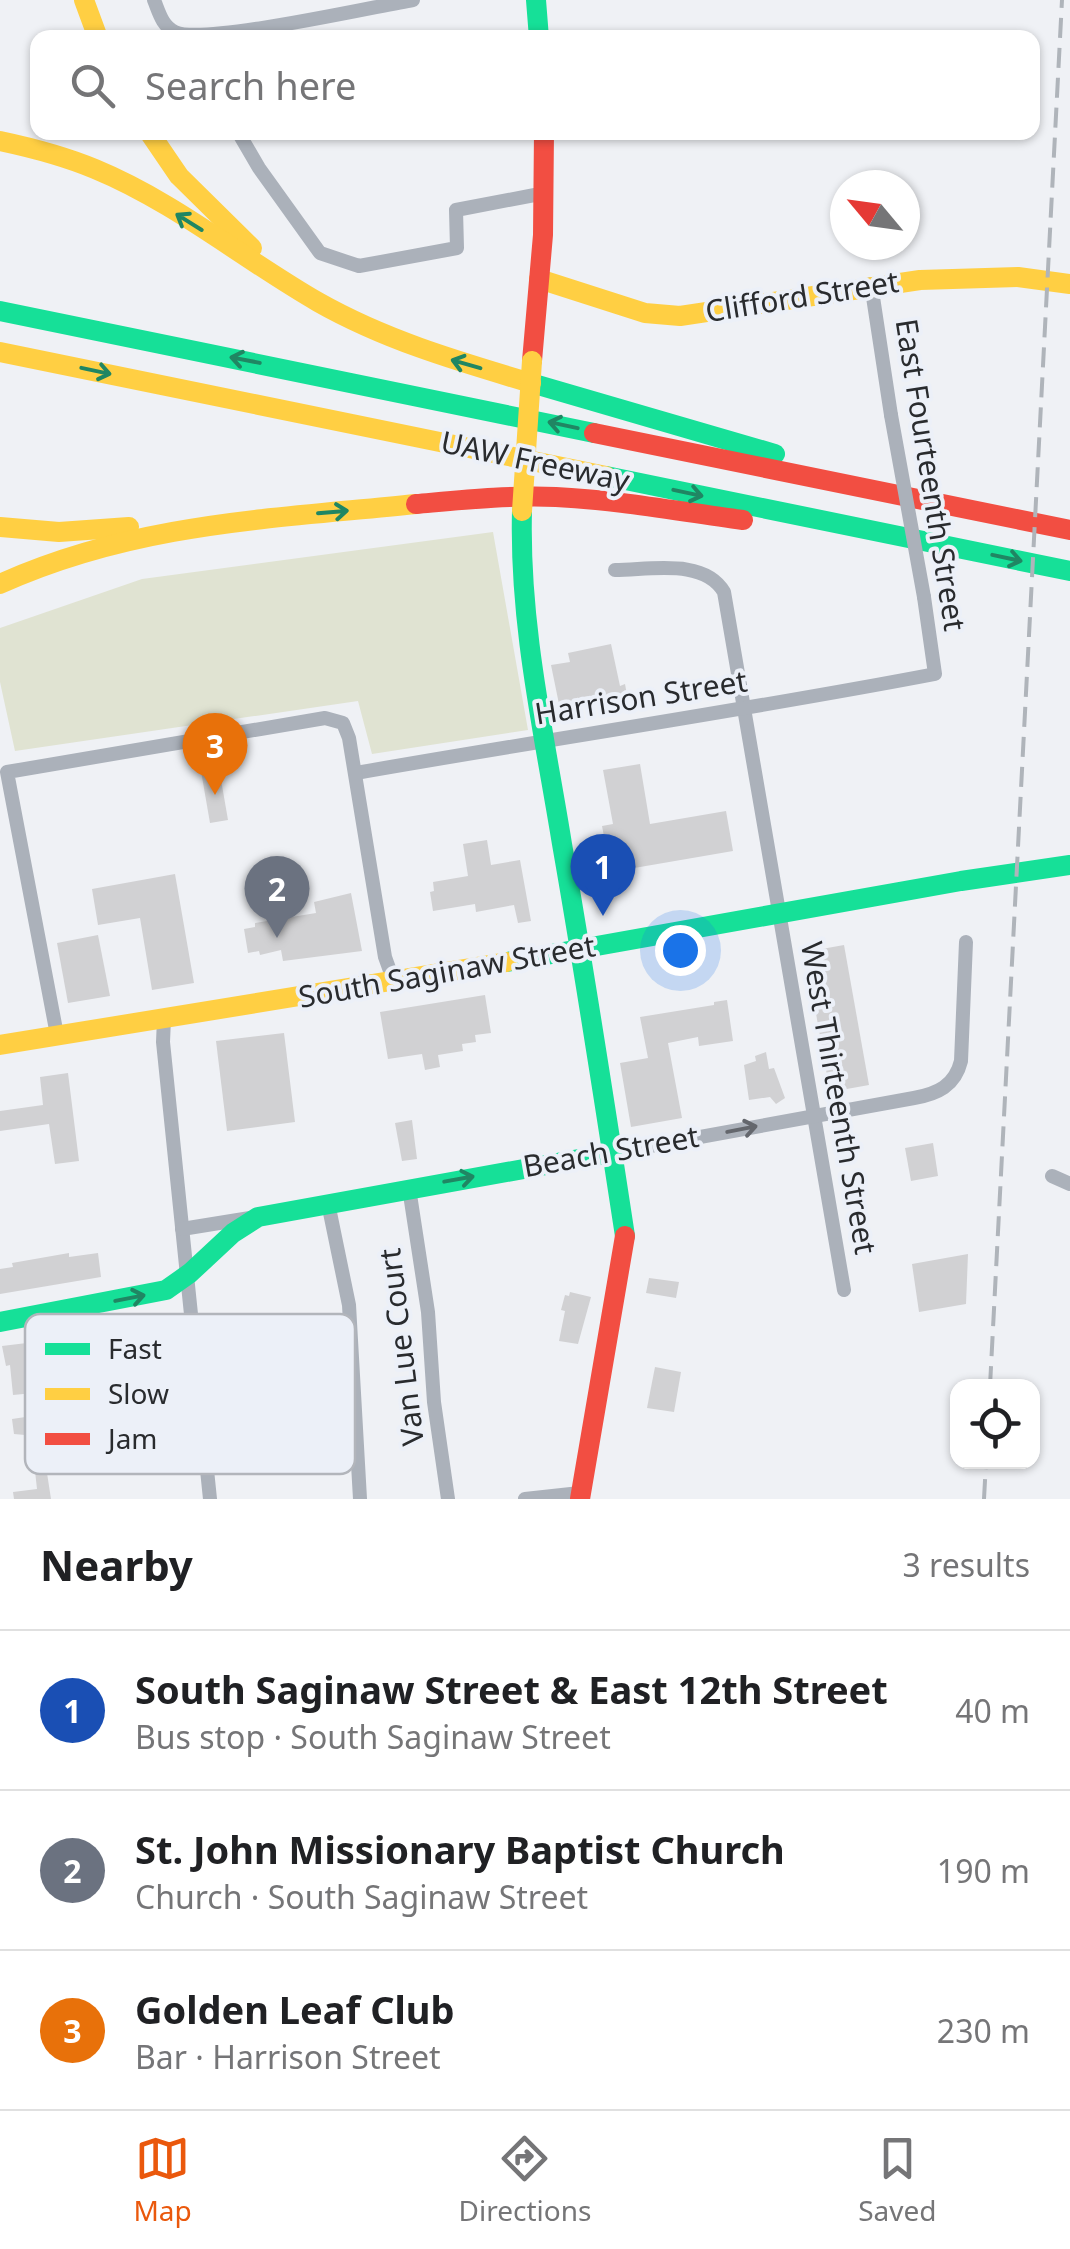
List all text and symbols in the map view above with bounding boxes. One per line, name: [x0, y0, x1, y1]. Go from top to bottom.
search box: [30, 30, 1040, 140]
icon: search: [65, 58, 120, 113]
text: Search here: [145, 59, 356, 111]
north arrow: [830, 170, 920, 260]
one-way arrow: [175, 212, 204, 233]
street label: Clifford Street: [702, 260, 901, 331]
street label: East Fourteenth Street: [887, 316, 976, 634]
one-way arrow: [230, 350, 262, 369]
one-way arrow: [451, 354, 482, 372]
one-way arrow: [79, 363, 111, 382]
one-way arrow: [548, 414, 580, 433]
street label: UAW Freeway: [437, 421, 634, 501]
one-way arrow: [671, 485, 703, 504]
one-way arrow: [316, 503, 348, 522]
one-way arrow: [990, 550, 1022, 568]
street label: Harrison Street: [532, 659, 750, 734]
pin: 3: [182, 712, 248, 795]
pin: 1: [570, 834, 636, 916]
pin: 2: [244, 856, 310, 938]
street label: South Saginaw Street: [295, 924, 598, 1017]
your location: [655, 925, 706, 976]
street label: West Thirteenth Street: [792, 938, 887, 1257]
street label: Beach Street: [520, 1115, 702, 1186]
one-way arrow: [725, 1119, 758, 1138]
one-way arrow: [442, 1169, 475, 1188]
street label: Van Lue Court: [368, 1246, 433, 1448]
one-way arrow: [114, 1288, 146, 1307]
legend: [25, 1314, 355, 1474]
text: Fast: [108, 1329, 162, 1367]
text: Slow: [108, 1374, 169, 1412]
map controls: [950, 1379, 1040, 1469]
button: locate: [950, 1379, 1040, 1469]
text: Jam: [105, 1419, 158, 1457]
text: Nearby: [40, 1536, 193, 1593]
text: 3 results: [903, 1543, 1030, 1586]
text: South Saginaw Street & East 12th Street: [135, 1663, 888, 1715]
text: 1: [63, 1689, 82, 1732]
text: 40 m: [955, 1689, 1030, 1732]
text: Bus stop · South Saginaw Street: [135, 1715, 611, 1758]
text: St. John Missionary Baptist Church: [135, 1823, 785, 1875]
text: 2: [63, 1849, 82, 1892]
text: 190 m: [937, 1849, 1030, 1892]
text: Church · South Saginaw Street: [135, 1875, 588, 1918]
text: Golden Leaf Club: [135, 1983, 455, 2035]
text: 3: [63, 2009, 82, 2052]
text: 230 m: [937, 2009, 1030, 2052]
text: Bar · Harrison Street: [135, 2035, 441, 2078]
tab: Map: [133, 2131, 192, 2229]
tab: Directions: [459, 2131, 591, 2229]
tab: Saved: [858, 2131, 937, 2229]

